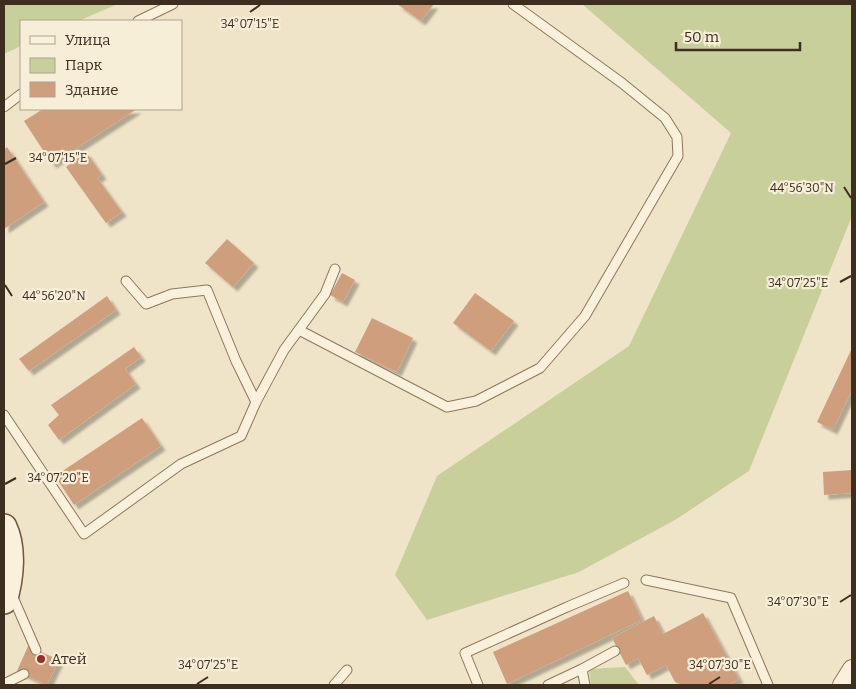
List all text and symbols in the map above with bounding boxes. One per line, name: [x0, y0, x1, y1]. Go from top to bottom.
text: 34°07'15"E: [221, 17, 279, 31]
legend: [20, 20, 182, 110]
scale bar: [676, 20, 800, 52]
text: 50 m: [684, 28, 720, 46]
text: Улица: [65, 31, 111, 49]
text: Парк: [65, 56, 103, 74]
text: Здание: [65, 81, 119, 99]
text: 34°07'15"E: [29, 151, 87, 165]
text: 44°56'30"N: [770, 181, 834, 195]
text: 34°07'25"E: [768, 276, 828, 290]
text: 44°56'20"N: [22, 289, 86, 303]
text: 34°07'20"E: [27, 471, 89, 485]
text: 34°07'30"E: [767, 595, 829, 609]
place label: Атей: [51, 650, 87, 668]
marker: Атей: [35, 653, 47, 665]
text: 34°07'25"E: [178, 658, 238, 672]
text: 34°07'30"E: [689, 658, 751, 672]

